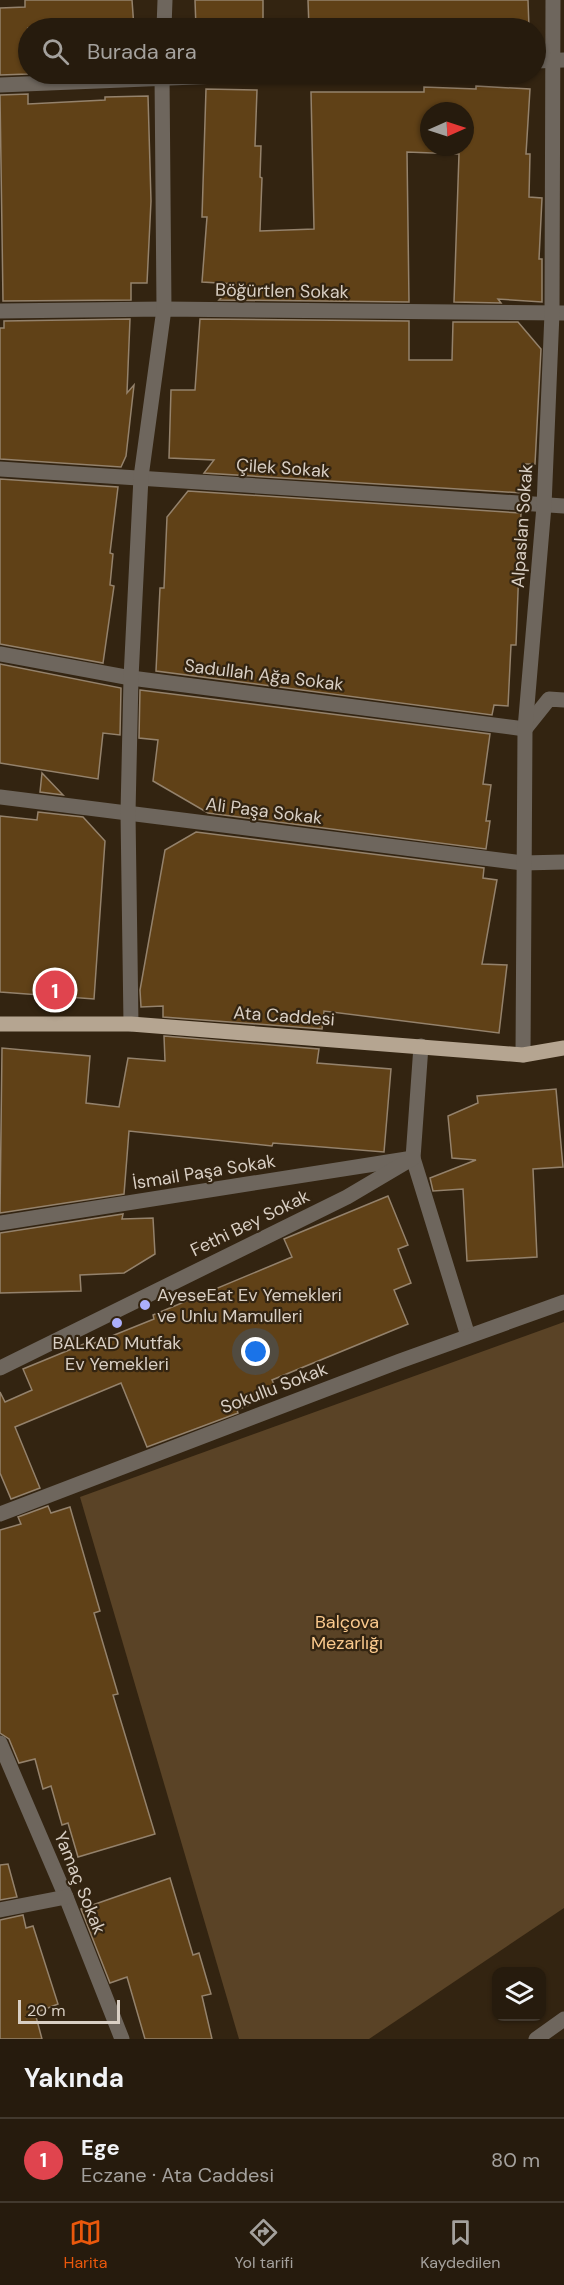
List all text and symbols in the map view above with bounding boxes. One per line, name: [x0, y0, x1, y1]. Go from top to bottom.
search box: [18, 18, 546, 84]
icon: search: [39, 35, 72, 68]
text: Burada ara: [87, 37, 197, 66]
north arrow: [420, 102, 474, 156]
street label: Böğürtlen Sokak: [215, 278, 349, 304]
street label: Çilek Sokak: [235, 453, 331, 483]
street label: Alpaslan Sokak: [506, 463, 538, 589]
street label: Sadullah Ağa Sokak: [183, 653, 345, 697]
street label: Ali Paşa Sokak: [204, 792, 324, 830]
pin: 1: [36, 968, 74, 1012]
street label: Ata Caddesi: [233, 1000, 335, 1032]
street label: İsmail Paşa Sokak: [131, 1149, 277, 1195]
street label: Fethi Bey Sokak: [186, 1184, 314, 1262]
place label: AyeseEat Ev Yemekleri ve Unlu Mamulleri: [157, 1283, 342, 1328]
marker: AyeseEat Ev Yemekleri ve Unlu Mamulleri: [138, 1298, 152, 1312]
marker: BALKAD Mutfak Ev Yemekleri: [110, 1316, 124, 1330]
place label: BALKAD Mutfak Ev Yemekleri: [53, 1331, 181, 1376]
your location: [241, 1337, 270, 1366]
street label: Sokullu Sokak: [217, 1357, 331, 1419]
park label: Balçova Mezarlığı: [311, 1610, 383, 1655]
street label: Yamaç Sokak: [48, 1828, 112, 1938]
map controls: [492, 1967, 546, 2021]
button: layers: [492, 1967, 546, 2021]
scale bar: [18, 1997, 120, 2024]
text: 20 m: [27, 2000, 66, 2021]
text: Yakında: [24, 2061, 124, 2095]
text: Ege: [81, 2133, 120, 2162]
text: 1: [40, 2147, 47, 2173]
text: 80 m: [491, 2147, 540, 2173]
text: Eczane · Ata Caddesi: [81, 2162, 274, 2188]
tab: Harita: [64, 2216, 108, 2273]
tab: Yol tarifi: [235, 2216, 293, 2273]
tab: Kaydedilen: [420, 2216, 500, 2273]

